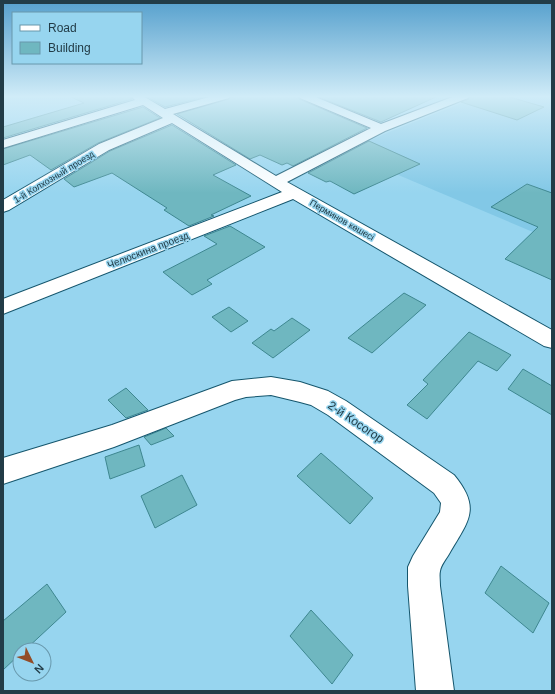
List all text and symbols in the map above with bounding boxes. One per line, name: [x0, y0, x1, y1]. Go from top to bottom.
legend: [12, 12, 142, 64]
text: Road: [48, 21, 77, 35]
text: Building: [48, 41, 91, 55]
street label: 1-й Колхозный проезд: [12, 149, 97, 205]
street label: Перминов көшесі: [308, 198, 376, 242]
street label: Челюскина проезд: [106, 229, 190, 271]
street label: 2-й Косогор: [325, 398, 387, 446]
north arrow: [12, 642, 52, 682]
text: N: [32, 662, 46, 676]

